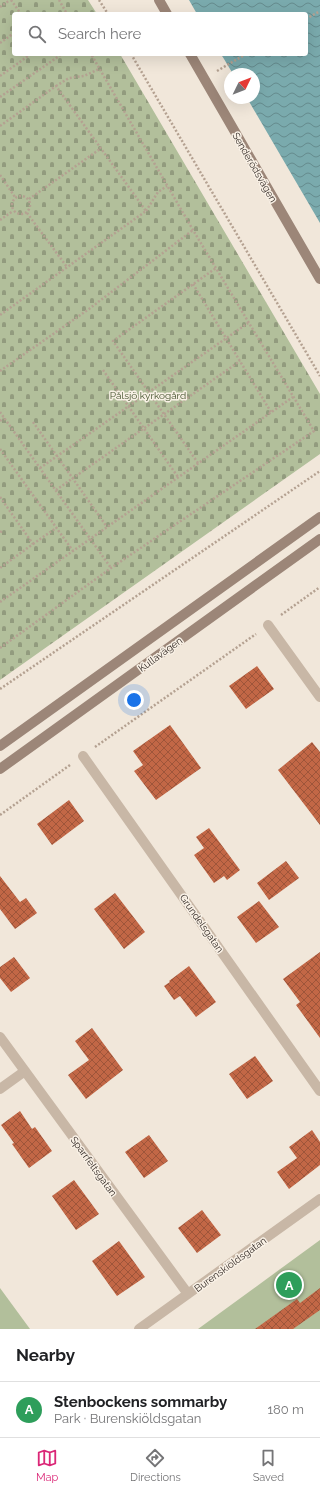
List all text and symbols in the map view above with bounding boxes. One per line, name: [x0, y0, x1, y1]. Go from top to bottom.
search box: [12, 12, 308, 56]
icon: search: [26, 23, 48, 45]
text: Search here: [58, 25, 141, 43]
north arrow: [224, 68, 260, 104]
street label: Senderödsvägen: [230, 130, 279, 204]
park label: Pålsjö kyrkogård: [110, 390, 186, 401]
street label: Kullavägen: [136, 635, 184, 674]
your location: [124, 690, 144, 710]
street label: Grundelsgatan: [177, 892, 226, 955]
street label: Sparrfeltsgatan: [68, 1134, 119, 1198]
street label: Burenskiöldsgatan: [192, 1235, 268, 1294]
pin: A: [276, 1270, 302, 1300]
text: Nearby: [16, 1345, 75, 1365]
text: Stenbockens sommarby: [54, 1393, 227, 1411]
text: A: [25, 1402, 33, 1417]
text: 180 m: [268, 1402, 304, 1417]
text: Park · Burenskiöldsgatan: [54, 1411, 201, 1426]
tab: Map: [36, 1447, 58, 1484]
tab: Directions: [130, 1447, 181, 1484]
tab: Saved: [253, 1447, 284, 1484]

